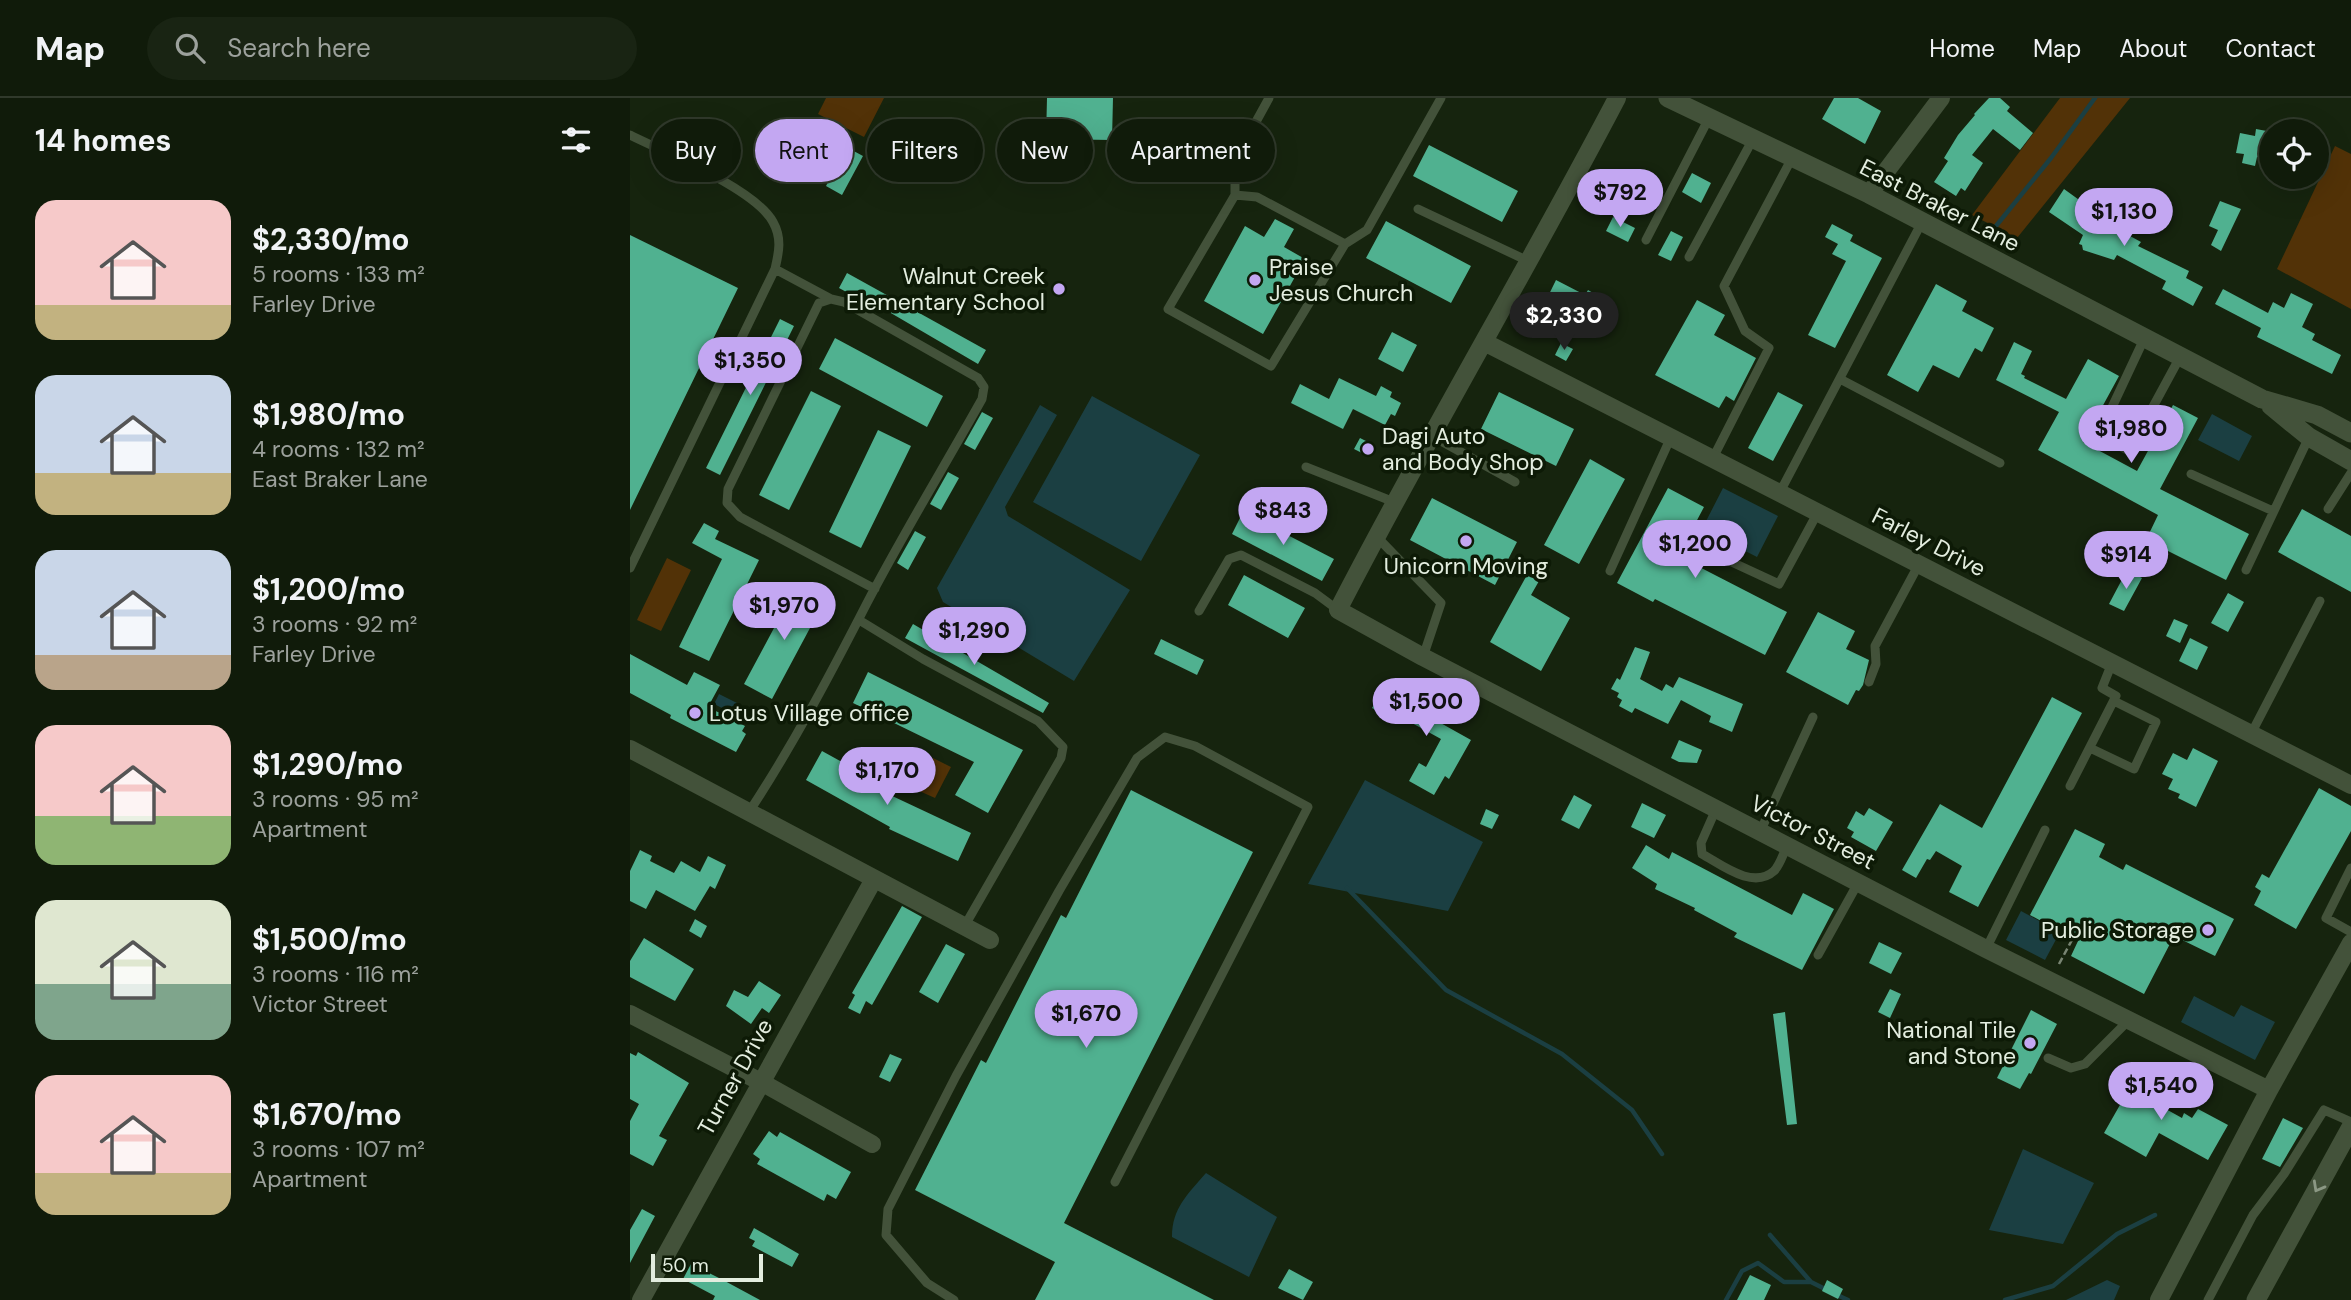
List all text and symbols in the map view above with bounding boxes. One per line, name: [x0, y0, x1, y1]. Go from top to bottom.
search box: [147, 17, 637, 80]
text: Map: [35, 27, 105, 70]
icon: search: [171, 29, 209, 67]
text: Search here: [227, 31, 371, 65]
text: Home: [1929, 33, 1995, 64]
text: Map: [2033, 33, 2081, 64]
text: About: [2119, 33, 2188, 64]
text: Contact: [2226, 33, 2316, 64]
chip: Buy: [651, 119, 741, 182]
chip: Rent: [755, 119, 853, 182]
chip: Filters: [867, 119, 983, 182]
chip: New: [997, 119, 1093, 182]
chip: Apartment: [1107, 119, 1275, 182]
map controls: [2259, 119, 2329, 189]
button: locate: [2259, 119, 2329, 189]
text: 14 homes: [35, 121, 172, 160]
icon: filters: [557, 121, 595, 159]
street label: East Braker Lane: [1855, 152, 2025, 258]
pin: $792: [1579, 170, 1661, 229]
text: $792: [1593, 177, 1647, 207]
pin: $1,130: [2067, 188, 2181, 248]
text: $1,130: [2091, 196, 2157, 226]
text: $2,330/mo: [252, 220, 410, 259]
icon: home: [91, 228, 175, 312]
place label: Praise Jesus Church: [1269, 252, 1413, 308]
text: 5 rooms · 133 m²: [252, 259, 425, 289]
place label: Walnut Creek Elementary School: [846, 261, 1045, 317]
marker: Praise Jesus Church: [1247, 272, 1263, 288]
marker: Walnut Creek Elementary School: [1051, 281, 1067, 297]
text: Farley Drive: [252, 289, 376, 319]
pin: $2,330: [1507, 292, 1621, 352]
text: $2,330: [1526, 300, 1602, 330]
pin: $1,350: [693, 338, 807, 397]
text: $1,350: [714, 345, 786, 375]
text: $1,980/mo: [252, 395, 405, 434]
icon: home: [91, 403, 175, 487]
pin: $1,980: [2074, 406, 2188, 465]
text: $1,980: [2094, 413, 2168, 443]
place label: Dagi Auto and Body Shop: [1382, 421, 1544, 477]
text: 4 rooms · 132 m²: [252, 434, 424, 464]
marker: Dagi Auto and Body Shop: [1360, 441, 1376, 457]
text: East Braker Lane: [252, 464, 428, 494]
pin: $843: [1242, 488, 1324, 547]
text: $843: [1254, 495, 1312, 525]
street label: Farley Drive: [1867, 501, 1991, 583]
pin: $1,200: [1638, 520, 1752, 580]
text: $1,200: [1658, 528, 1732, 558]
pin: $914: [2085, 532, 2167, 591]
marker: Unicorn Moving: [1458, 533, 1474, 549]
text: $914: [2100, 539, 2152, 569]
place label: Unicorn Moving: [1384, 551, 1548, 581]
text: $1,200/mo: [252, 570, 405, 609]
icon: home: [91, 578, 175, 662]
pin: $1,970: [727, 582, 841, 642]
text: $1,970: [749, 590, 819, 620]
pin: $1,290: [917, 608, 1031, 667]
text: 3 rooms · 92 m²: [252, 609, 417, 639]
text: $1,290: [938, 615, 1010, 645]
text: Farley Drive: [252, 639, 376, 669]
pin: $1,500: [1369, 678, 1483, 738]
text: $1,500: [1389, 686, 1463, 716]
place label: Lotus Village office: [709, 698, 910, 728]
marker: Lotus Village office: [687, 705, 703, 721]
text: $1,290/mo: [252, 745, 403, 784]
pin: $1,170: [830, 748, 944, 807]
icon: home: [91, 753, 175, 837]
text: $1,170: [855, 755, 919, 785]
text: 3 rooms · 95 m²: [252, 784, 419, 814]
street label: Victor Street: [1746, 788, 1880, 876]
text: Apartment: [252, 814, 367, 844]
place label: Public Storage: [2041, 915, 2194, 945]
text: $1,500/mo: [252, 920, 407, 959]
marker: Public Storage: [2200, 922, 2216, 938]
icon: home: [91, 928, 175, 1012]
text: 3 rooms · 116 m²: [252, 959, 419, 989]
text: Victor Street: [252, 989, 388, 1019]
pin: $1,670: [1029, 990, 1143, 1050]
text: $1,670: [1051, 998, 1121, 1028]
street label: Turner Drive: [691, 1013, 779, 1141]
place label: National Tile and Stone: [1886, 1015, 2016, 1071]
marker: National Tile and Stone: [2022, 1035, 2038, 1051]
pin: $1,540: [2104, 1062, 2218, 1122]
text: $1,540: [2124, 1070, 2198, 1100]
text: $1,670/mo: [252, 1095, 402, 1134]
icon: home: [91, 1103, 175, 1187]
text: 3 rooms · 107 m²: [252, 1134, 425, 1164]
text: Apartment: [252, 1164, 367, 1194]
one-way arrow: [2313, 1180, 2326, 1192]
scale bar: [651, 1251, 763, 1283]
text: 50 m: [662, 1253, 709, 1278]

